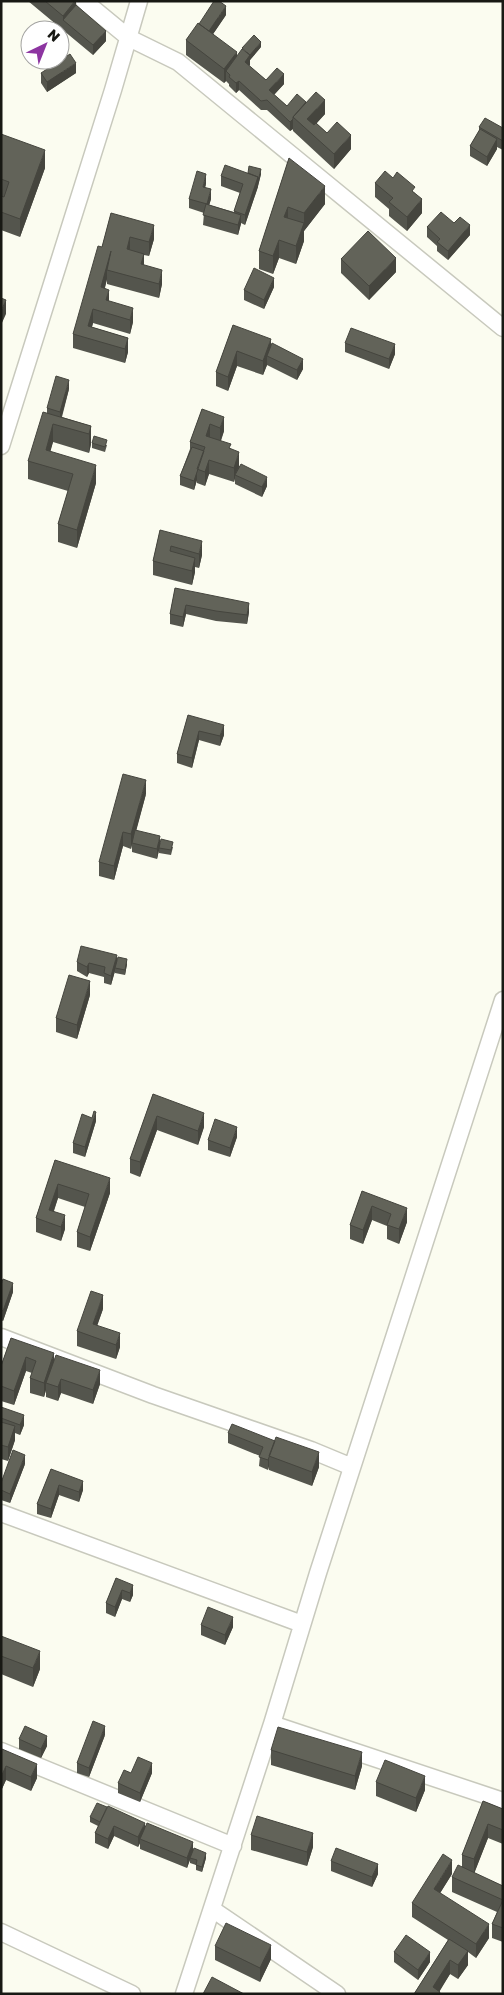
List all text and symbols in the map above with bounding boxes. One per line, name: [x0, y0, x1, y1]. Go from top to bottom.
north arrow: [20, 20, 70, 70]
text: N: [45, 25, 64, 45]

